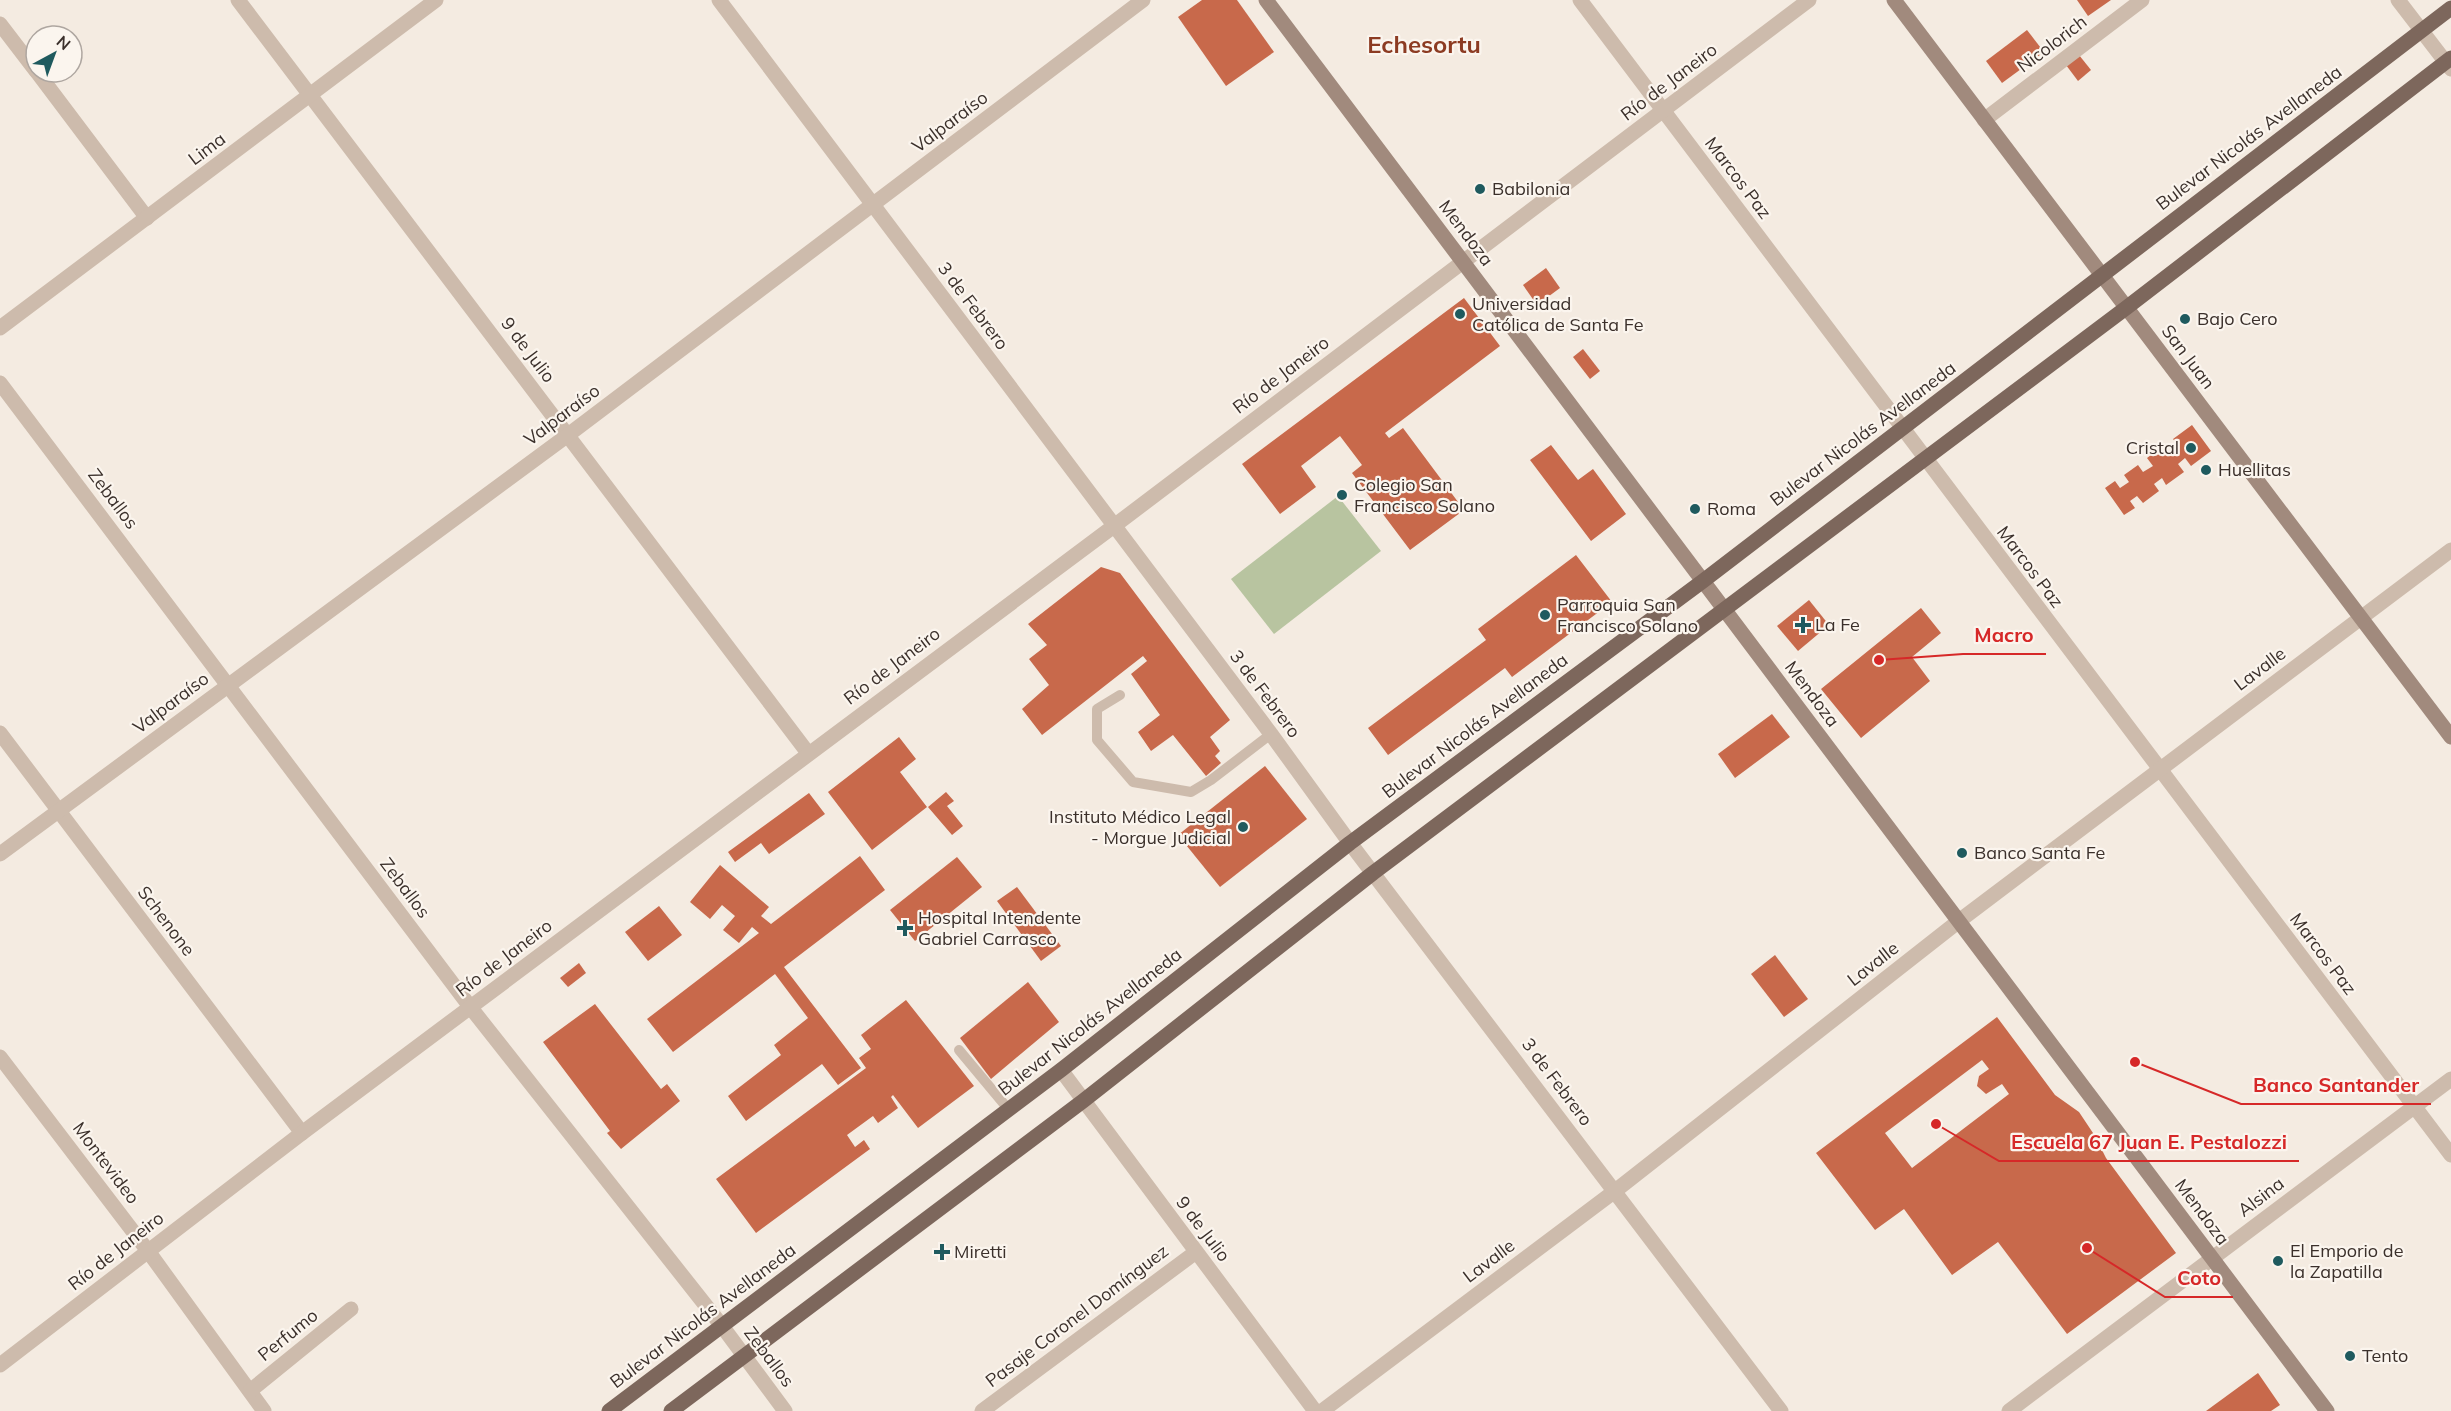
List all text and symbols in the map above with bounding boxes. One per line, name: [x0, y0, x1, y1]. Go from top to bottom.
street label: Nicolorich: [2012, 10, 2091, 77]
north arrow: [24, 24, 84, 84]
district label: Echesortu: [1367, 29, 1481, 59]
text: N: [53, 31, 75, 54]
street label: Río de Janeiro: [1616, 38, 1722, 125]
street label: Bulevar Nicolás Avellaneda: [2151, 60, 2346, 215]
street label: Valparaíso: [907, 86, 992, 158]
street label: Lima: [184, 127, 230, 170]
street label: Marcos Paz: [1700, 132, 1777, 223]
place label: Babilonia: [1492, 177, 1570, 200]
marker: Babilonia: [1473, 182, 1487, 196]
street label: Mendoza: [1434, 195, 1499, 270]
street label: 3 de Febrero: [933, 257, 1014, 354]
place label: Universidad Católica de Santa Fe: [1472, 292, 1643, 336]
marker: Universidad Católica de Santa Fe: [1453, 307, 1467, 321]
place label: Bajo Cero: [2197, 307, 2277, 330]
street label: 9 de Julio: [496, 312, 560, 387]
marker: Bajo Cero: [2178, 312, 2192, 326]
street label: San Juan: [2157, 320, 2220, 394]
street label: Río de Janeiro: [1228, 331, 1334, 418]
street label: Bulevar Nicolás Avellaneda: [1765, 356, 1960, 511]
street label: Valparaíso: [519, 379, 604, 451]
place label: Cristal: [2126, 436, 2179, 459]
marker: Cristal: [2184, 441, 2198, 455]
place label: Huellitas: [2218, 458, 2291, 481]
marker: Huellitas: [2199, 463, 2213, 477]
street label: Zeballos: [83, 464, 144, 533]
place label: Colegio San Francisco Solano: [1354, 473, 1495, 517]
marker: Colegio San Francisco Solano: [1335, 488, 1349, 502]
place label: Roma: [1707, 497, 1756, 520]
marker: Roma: [1688, 502, 1702, 516]
street label: Marcos Paz: [1992, 521, 2069, 612]
place label: Parroquia San Francisco Solano: [1557, 593, 1698, 637]
marker: Parroquia San Francisco Solano: [1538, 608, 1552, 622]
place label: La Fe: [1815, 613, 1860, 636]
callout: Macro: [1963, 616, 2046, 654]
marker: La Fe: [1796, 618, 1810, 632]
street label: Río de Janeiro: [839, 622, 945, 709]
text: Macro: [1974, 622, 2034, 647]
street label: Lavalle: [2229, 642, 2290, 696]
street label: 3 de Febrero: [1225, 645, 1306, 742]
street label: Bulevar Nicolás Avellaneda: [1377, 648, 1572, 803]
street label: Mendoza: [1780, 656, 1845, 731]
street label: Valparaíso: [128, 667, 213, 739]
place label: Instituto Médico Legal - Morgue Judicial: [1049, 805, 1231, 849]
marker: Instituto Médico Legal - Morgue Judicial: [1236, 820, 1250, 834]
place label: Banco Santa Fe: [1974, 841, 2105, 864]
marker: Banco Santa Fe: [1955, 846, 1969, 860]
street label: Zeballos: [375, 853, 436, 922]
street label: Schenone: [133, 881, 200, 960]
place label: Hospital Intendente Gabriel Carrasco: [918, 906, 1081, 950]
street label: Marcos Paz: [2285, 908, 2362, 999]
street label: Río de Janeiro: [451, 914, 557, 1001]
marker: Hospital Intendente Gabriel Carrasco: [896, 919, 914, 937]
street label: Lavalle: [1842, 936, 1903, 991]
street label: Bulevar Nicolás Avellaneda: [993, 943, 1186, 1100]
street label: 3 de Febrero: [1517, 1033, 1598, 1130]
callout: Banco Santander: [2241, 1066, 2431, 1104]
text: Banco Santander: [2253, 1072, 2419, 1097]
street label: Montevideo: [68, 1117, 145, 1208]
callout: Escuela 67 Juan E. Pestalozzi: [1999, 1123, 2299, 1161]
text: Escuela 67 Juan E. Pestalozzi: [2011, 1129, 2287, 1154]
street label: Alsina: [2233, 1172, 2288, 1221]
street label: Mendoza: [2170, 1174, 2235, 1249]
street label: 9 de Julio: [1171, 1191, 1235, 1266]
street label: Río de Janeiro: [63, 1206, 168, 1295]
street label: Lavalle: [1458, 1234, 1519, 1288]
street label: Bulevar Nicolás Avellaneda: [605, 1238, 800, 1393]
street label: Pasaje Coronel Domínguez: [981, 1239, 1173, 1392]
place label: El Emporio de la Zapatilla: [2290, 1239, 2403, 1283]
place label: Miretti: [954, 1240, 1007, 1263]
marker: Miretti: [935, 1245, 949, 1259]
marker: El Emporio de la Zapatilla: [2271, 1254, 2285, 1268]
callout: Coto: [2165, 1259, 2233, 1297]
text: Coto: [2177, 1265, 2221, 1290]
street label: Perfumo: [253, 1303, 322, 1366]
street label: Zeballos: [739, 1322, 800, 1391]
place label: Tento: [2362, 1344, 2408, 1367]
marker: Tento: [2343, 1349, 2357, 1363]

